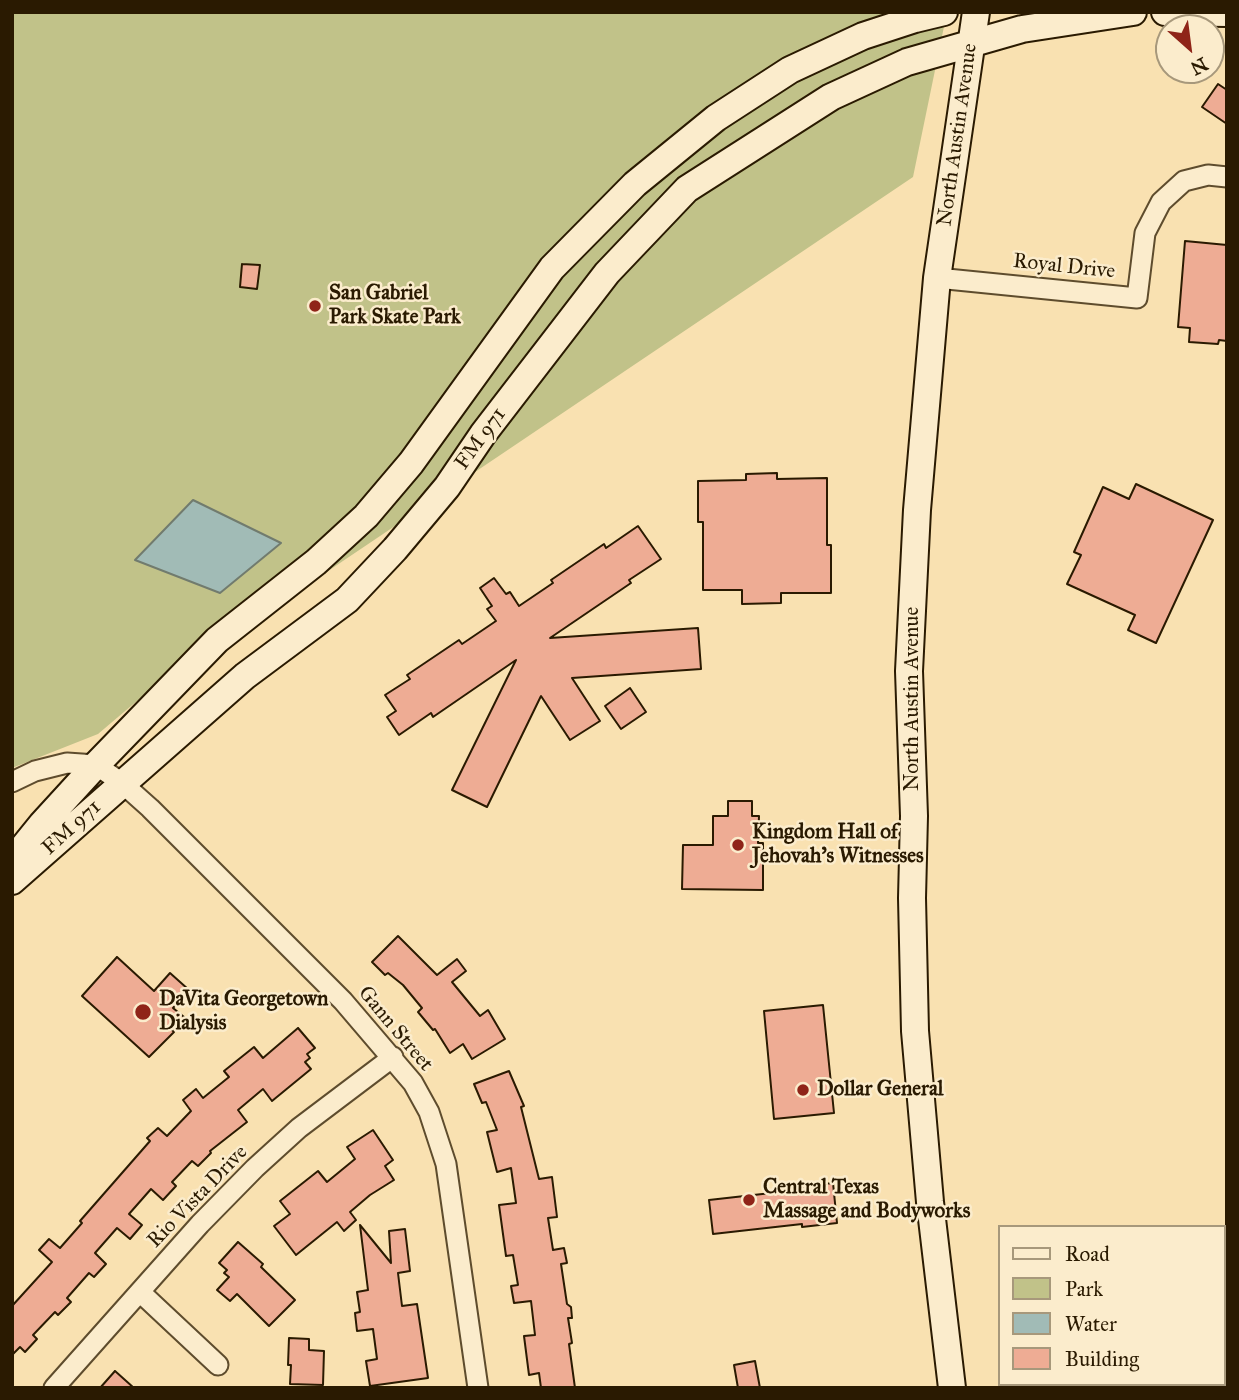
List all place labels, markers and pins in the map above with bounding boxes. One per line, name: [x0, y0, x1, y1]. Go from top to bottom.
place label: San Gabriel Park Skate Park: [329, 281, 461, 331]
marker: San Gabriel Park Skate Park: [307, 298, 323, 314]
place label: Kingdom Hall of Jehovah's Witnesses: [752, 820, 924, 870]
marker: Kingdom Hall of Jehovah's Witnesses: [730, 837, 746, 853]
place label: DaVita Georgetown Dialysis: [159, 987, 328, 1037]
marker: DaVita Georgetown Dialysis: [133, 1002, 153, 1022]
place label: Dollar General: [817, 1077, 943, 1103]
marker: Dollar General: [795, 1082, 811, 1098]
place label: Central Texas Massage and Bodyworks: [763, 1175, 970, 1225]
marker: Central Texas Massage and Bodyworks: [741, 1192, 757, 1208]

